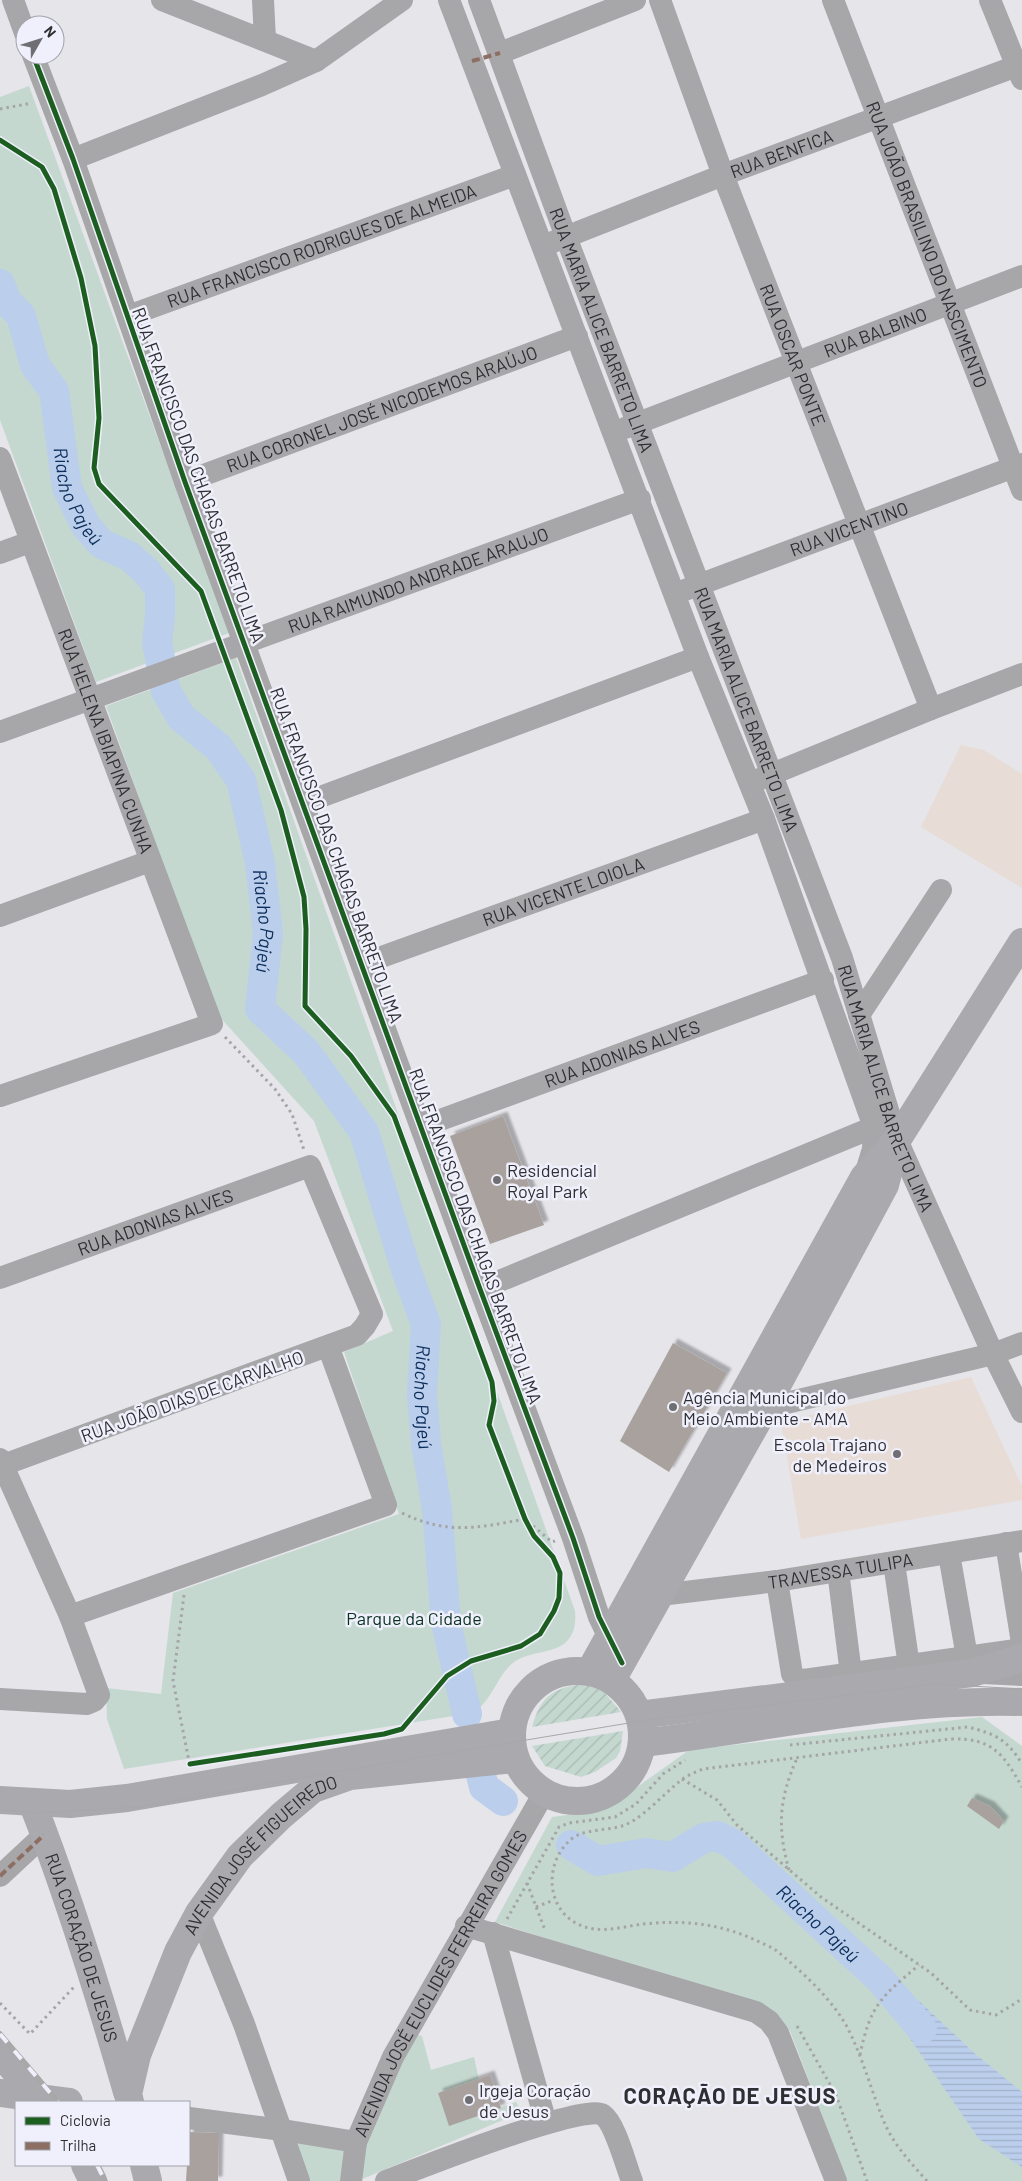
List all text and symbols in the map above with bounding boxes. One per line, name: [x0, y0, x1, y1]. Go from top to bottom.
north arrow: [15, 15, 65, 65]
text: N: [41, 23, 60, 40]
street label: RUA JOÃO BRASILINO DO NASCIMENTO: [862, 98, 992, 391]
street label: RUA BENFICA: [727, 124, 836, 182]
street label: RUA FRANCISCO RODRIGUES DE ALMEIDA: [164, 179, 479, 312]
street label: RUA MARIA ALICE BARRETO LIMA: [545, 205, 658, 455]
street label: RUA OSCAR PONTE: [755, 281, 831, 429]
street label: RUA BALBINO: [821, 303, 930, 362]
street label: RUA FRANCISCO DAS CHAGAS BARRETO LIMA: [128, 304, 270, 646]
street label: RUA CORONEL JOSÉ NICODEMOS ARAÚJO: [223, 341, 540, 477]
water label: Riacho Pajeú: [50, 446, 108, 549]
street label: RUA VICENTINO: [787, 497, 911, 561]
street label: RUA RAIMUNDO ANDRADE ARAUJO: [285, 522, 551, 637]
street label: RUA MARIA ALICE BARRETO LIMA: [690, 584, 804, 835]
street label: RUA HELENA IBIAPINA CUNHA: [54, 625, 158, 857]
street label: RUA FRANCISCO DAS CHAGAS BARRETO LIMA: [266, 684, 408, 1026]
street label: RUA VICENTE LOIOLA: [479, 852, 647, 931]
water label: Riacho Pajeú: [249, 868, 280, 974]
street label: RUA MARIA ALICE BARRETO LIMA: [834, 962, 939, 1215]
street label: RUA ADONIAS ALVES: [541, 1015, 703, 1092]
street label: RUA FRANCISCO DAS CHAGAS BARRETO LIMA: [405, 1065, 547, 1407]
place label: Residencial Royal Park: [507, 1159, 597, 1202]
marker: Residencial Royal Park: [491, 1174, 503, 1186]
street label: RUA ADONIAS ALVES: [74, 1184, 236, 1260]
water label: Riacho Pajeú: [410, 1344, 438, 1451]
street label: RUA JOÃO DIAS DE CARVALHO: [78, 1345, 306, 1447]
place label: Agência Municipal do Meio Ambiente - AMA: [683, 1386, 848, 1429]
marker: Agência Municipal do Meio Ambiente - AMA: [667, 1401, 679, 1413]
place label: Escola Trajano de Medeiros: [773, 1433, 887, 1476]
marker: Escola Trajano de Medeiros: [891, 1448, 903, 1460]
street label: TRAVESSA TULIPA: [767, 1548, 915, 1593]
park label: Parque da Cidade: [346, 1607, 482, 1629]
street label: AVENIDA JOSÉ FIGUEIREDO: [178, 1770, 340, 1938]
street label: AVENIDA JOSÉ EUCLIDES FERREIRA GOMES: [349, 1826, 532, 2140]
street label: RUA CORAÇÃO DE JESUS: [41, 1850, 123, 2045]
water label: Riacho Pajeú: [773, 1879, 865, 1967]
place label: Irgeja Coração de Jesus: [479, 2079, 591, 2122]
district label: CORAÇÃO DE JESUS: [623, 2082, 837, 2108]
marker: Irgeja Coração de Jesus: [463, 2094, 475, 2106]
legend: [15, 2101, 190, 2166]
text: Ciclovia: [60, 2111, 111, 2129]
text: Trilha: [60, 2136, 96, 2154]

